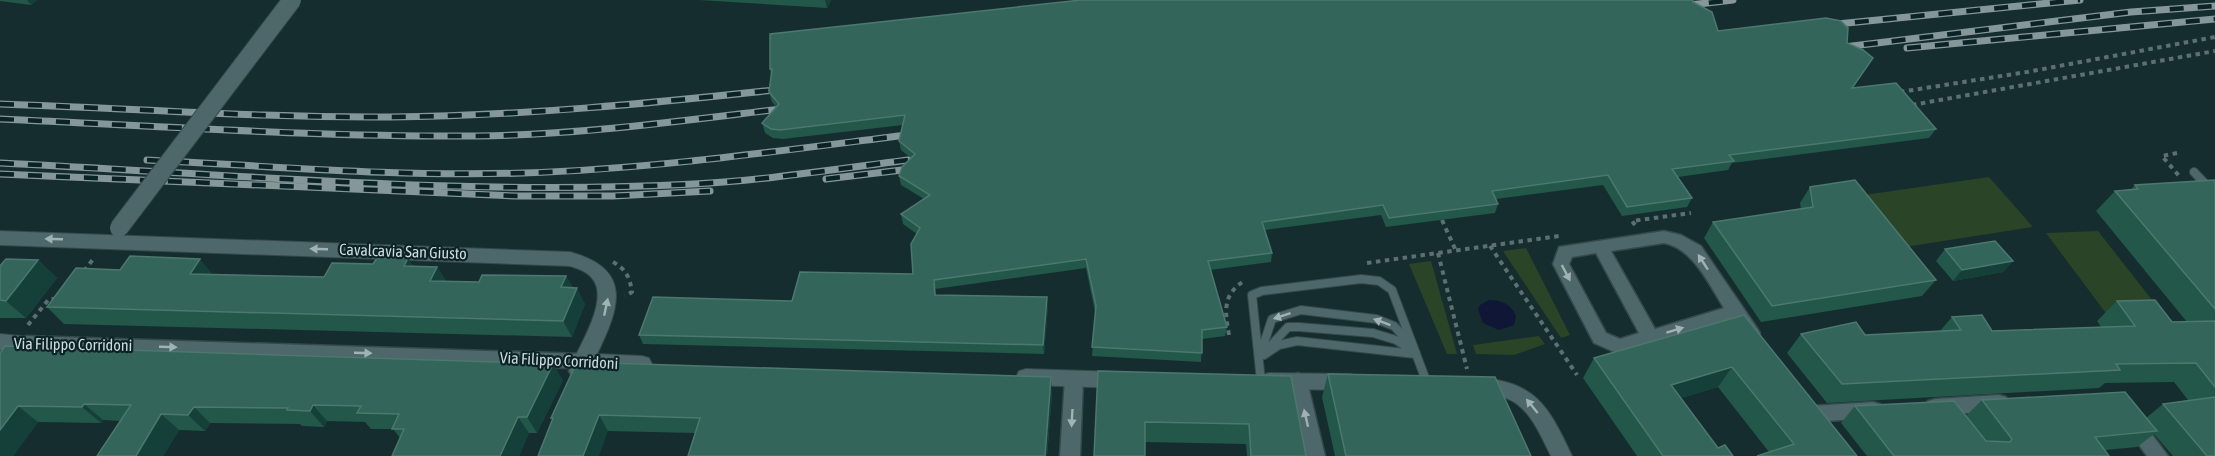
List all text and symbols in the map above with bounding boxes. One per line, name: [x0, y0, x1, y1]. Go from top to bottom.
one-way arrow: [45, 235, 64, 244]
street label: Cavalcavia San Giusto: [339, 240, 467, 262]
one-way arrow: [309, 244, 328, 254]
one-way arrow: [1697, 254, 1708, 271]
one-way arrow: [1560, 264, 1570, 282]
one-way arrow: [601, 298, 611, 316]
one-way arrow: [1273, 311, 1291, 321]
one-way arrow: [1373, 316, 1391, 326]
one-way arrow: [1666, 325, 1684, 334]
street label: Via Filippo Corridoni: [14, 334, 132, 355]
one-way arrow: [159, 342, 178, 352]
one-way arrow: [354, 348, 373, 358]
street label: Via Filippo Corridoni: [499, 348, 619, 373]
one-way arrow: [1525, 398, 1538, 414]
one-way arrow: [1068, 408, 1077, 427]
one-way arrow: [1301, 409, 1310, 428]

